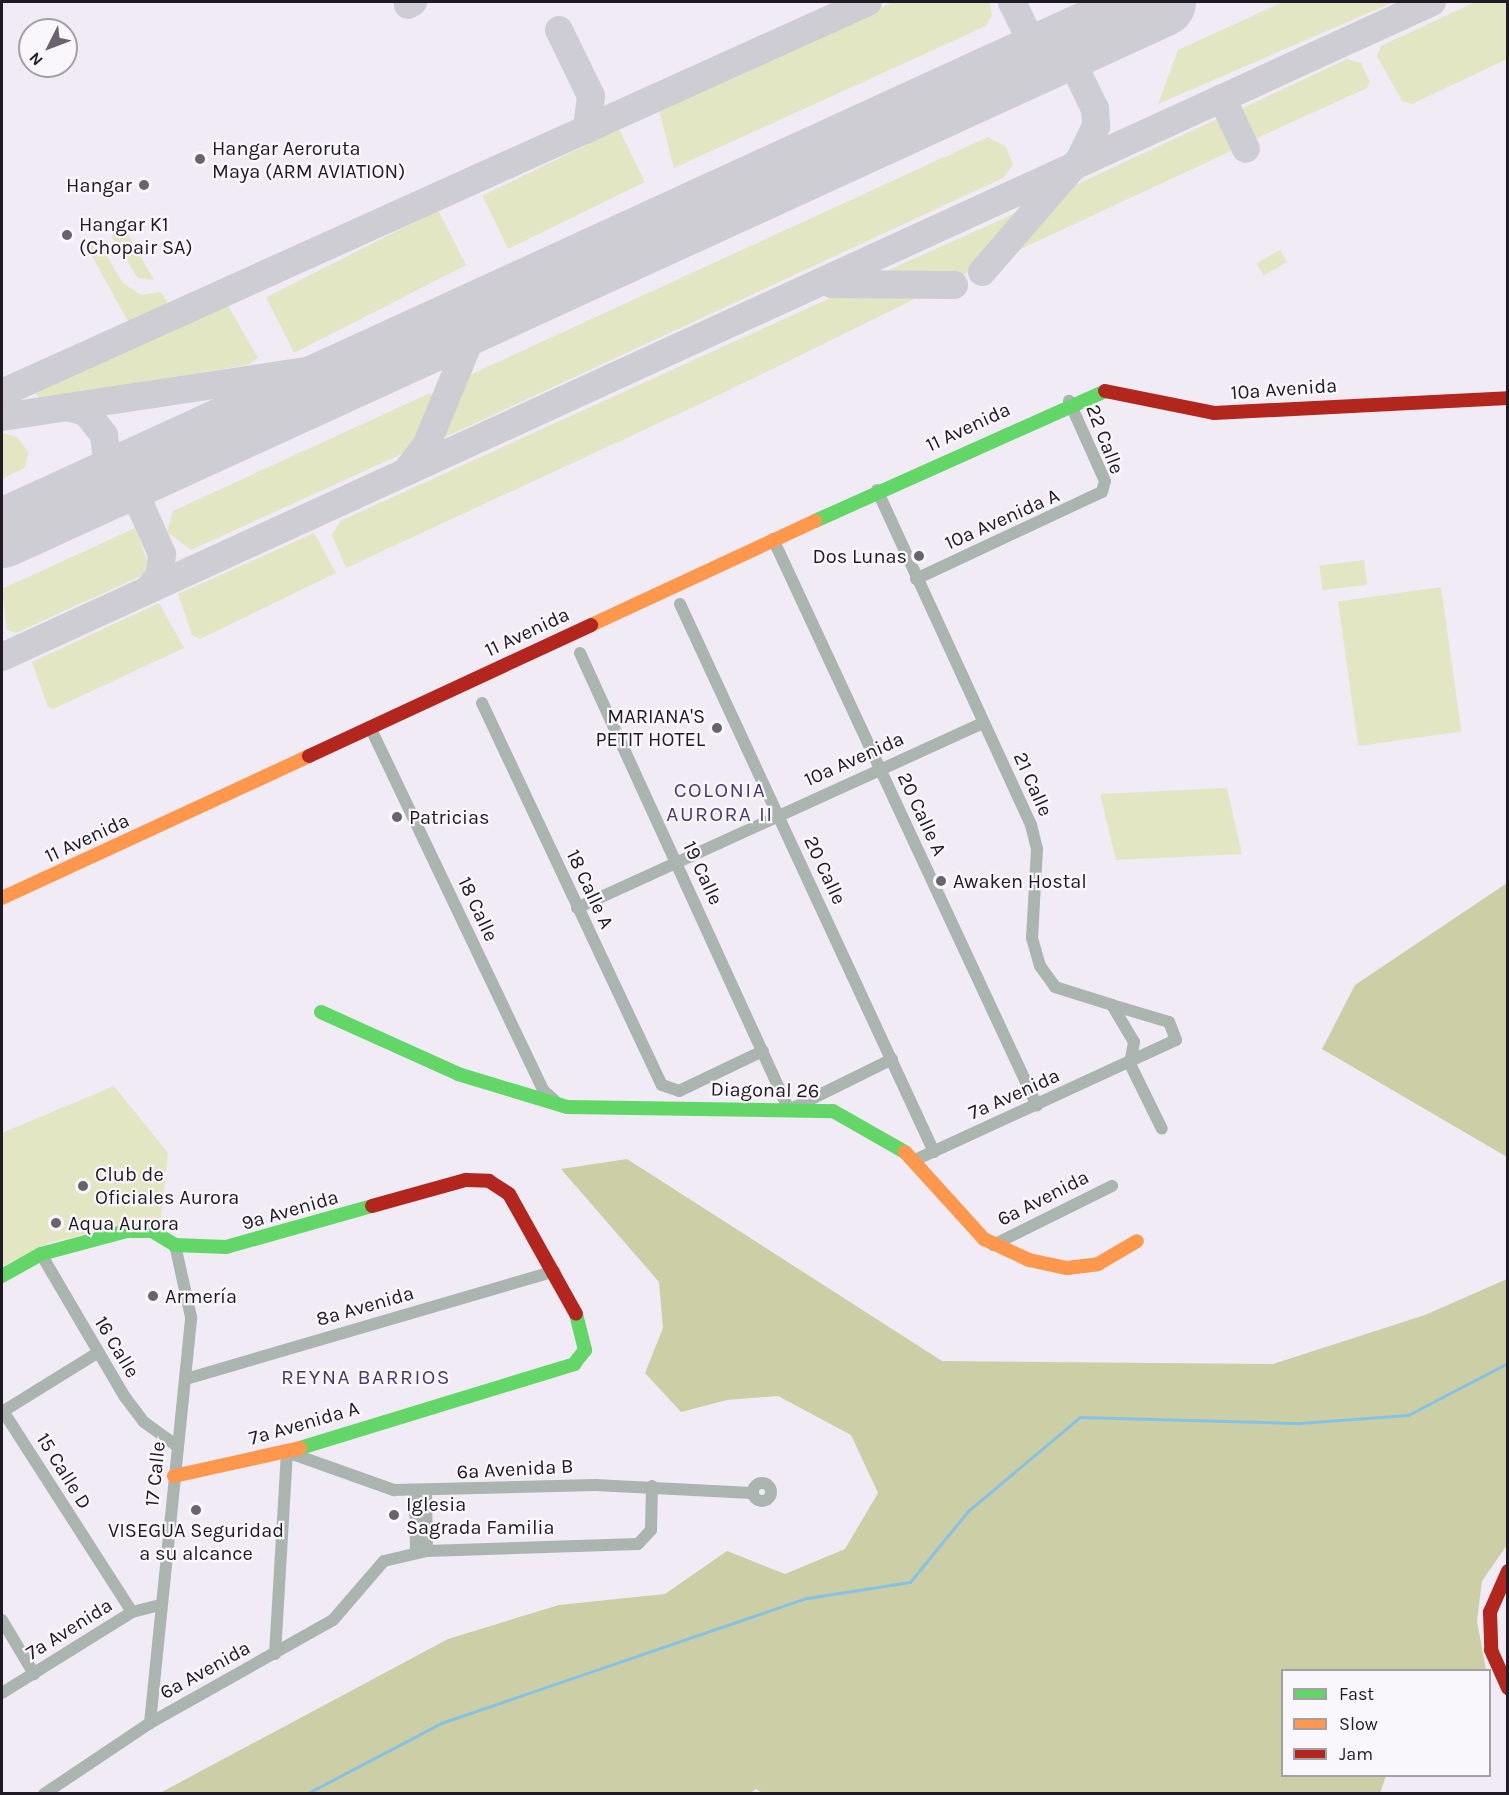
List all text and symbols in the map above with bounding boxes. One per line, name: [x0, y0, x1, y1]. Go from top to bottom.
north arrow: [18, 18, 78, 78]
text: N: [25, 48, 47, 70]
place label: Hangar Aeroruta Maya (ARM AVIATION): [212, 136, 405, 183]
marker: Hangar Aeroruta Maya (ARM AVIATION): [193, 152, 207, 166]
place label: Hangar: [66, 173, 132, 197]
marker: Hangar: [137, 178, 151, 192]
place label: Hangar K1 (Chopair SA): [79, 212, 193, 259]
marker: Hangar K1 (Chopair SA): [60, 228, 74, 242]
street label: 10a Avenida: [1230, 373, 1338, 405]
street label: 11 Avenida: [922, 397, 1014, 457]
street label: 22 Calle: [1081, 401, 1129, 477]
street label: 10a Avenida A: [941, 483, 1063, 555]
place label: Dos Lunas: [813, 544, 907, 568]
marker: Dos Lunas: [912, 549, 926, 563]
street label: 11 Avenida: [481, 602, 573, 662]
place label: MARIANA'S PETIT HOTEL: [595, 704, 705, 751]
marker: MARIANA'S PETIT HOTEL: [710, 721, 724, 735]
street label: 10a Avenida: [800, 726, 908, 792]
street label: 21 Calle: [1008, 748, 1058, 820]
street label: 20 Calle A: [892, 769, 952, 859]
district label: COLONIA AURORA II: [666, 777, 774, 827]
place label: Patricias: [409, 805, 490, 829]
street label: 11 Avenida: [41, 808, 133, 868]
marker: Patricias: [390, 810, 404, 824]
street label: 20 Calle: [799, 832, 851, 908]
street label: 19 Calle: [678, 837, 728, 909]
street label: 18 Calle A: [561, 846, 619, 932]
place label: Awaken Hostal: [953, 869, 1087, 893]
street label: 18 Calle: [453, 873, 503, 945]
marker: Awaken Hostal: [934, 874, 948, 888]
street label: 7a Avenida: [965, 1063, 1063, 1125]
street label: Diagonal 26: [710, 1077, 820, 1103]
place label: Club de Oficiales Aurora: [95, 1162, 239, 1209]
street label: 6a Avenida: [993, 1165, 1093, 1231]
marker: Club de Oficiales Aurora: [76, 1179, 90, 1193]
street label: 9a Avenida: [239, 1185, 341, 1235]
place label: Aqua Aurora: [68, 1211, 179, 1235]
marker: Aqua Aurora: [49, 1216, 63, 1230]
street label: 8a Avenida: [313, 1281, 417, 1331]
place label: Armería: [165, 1284, 237, 1308]
marker: Armería: [146, 1289, 160, 1303]
street label: 16 Calle: [89, 1312, 145, 1382]
district label: REYNA BARRIOS: [281, 1364, 451, 1390]
street label: 7a Avenida A: [246, 1396, 362, 1450]
street label: 15 Calle D: [31, 1428, 97, 1514]
street label: 17 Calle: [140, 1440, 170, 1508]
street label: 6a Avenida B: [456, 1454, 574, 1484]
place label: Iglesia Sagrada Familia: [406, 1492, 554, 1539]
marker: VISEGUA Seguridad a su alcance: [189, 1503, 203, 1517]
marker: Iglesia Sagrada Familia: [387, 1508, 401, 1522]
place label: VISEGUA Seguridad a su alcance: [108, 1519, 284, 1566]
street label: 7a Avenida: [21, 1593, 117, 1665]
street label: 6a Avenida: [156, 1635, 254, 1705]
legend: [1281, 1669, 1491, 1777]
text: Fast: [1339, 1683, 1374, 1705]
text: Slow: [1339, 1713, 1378, 1735]
text: Jam: [1339, 1743, 1373, 1765]

